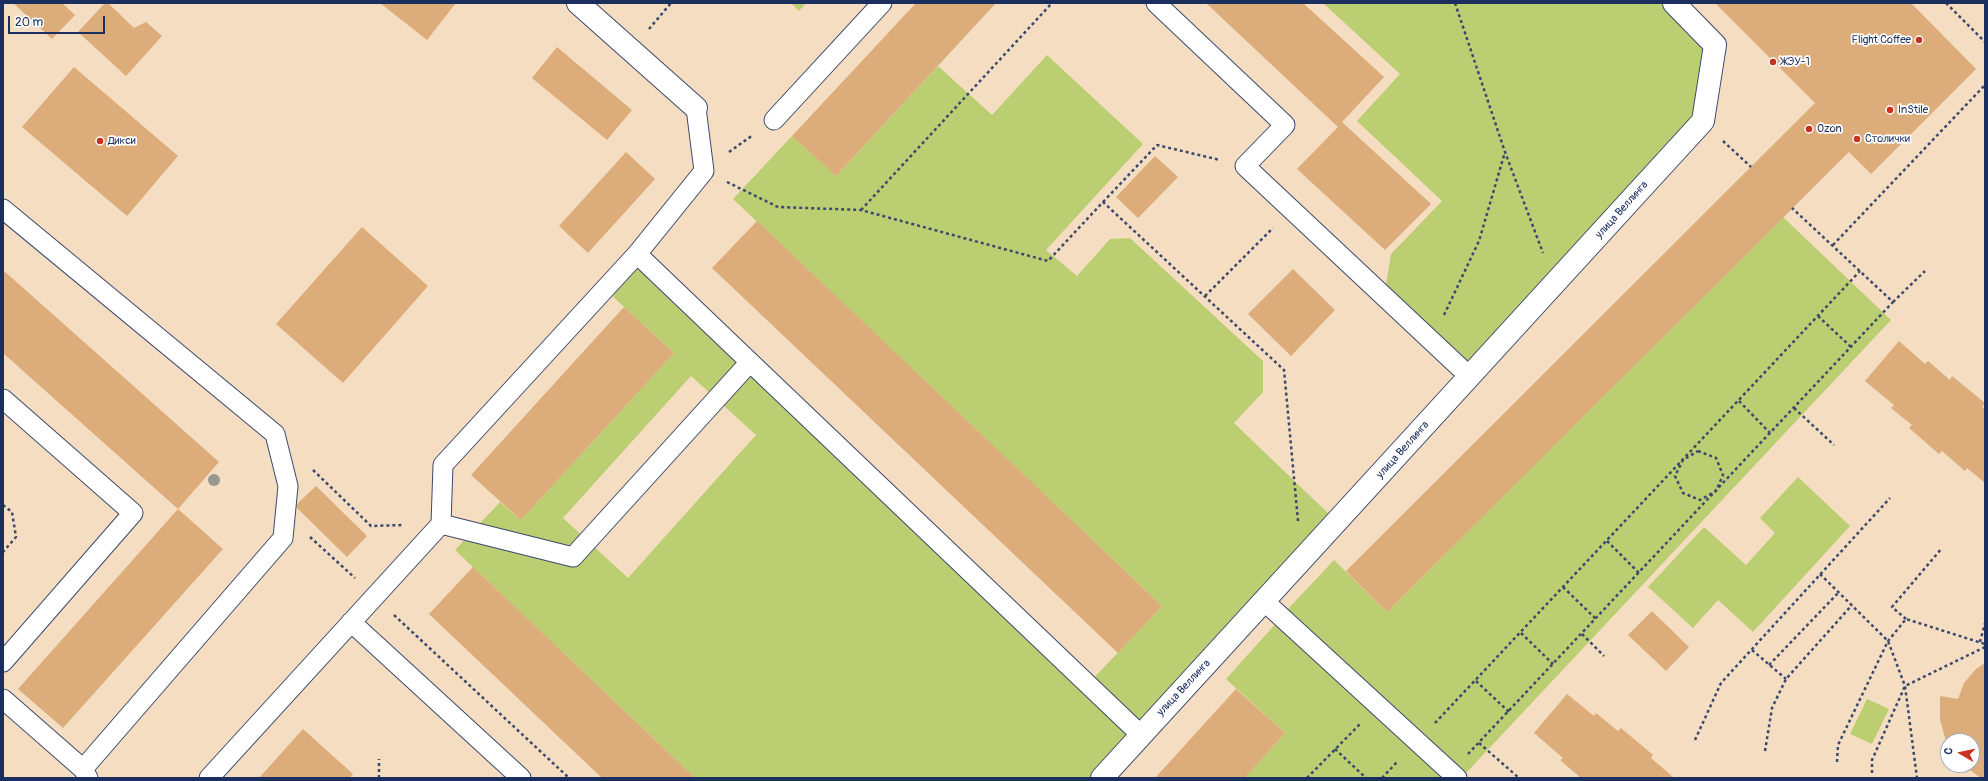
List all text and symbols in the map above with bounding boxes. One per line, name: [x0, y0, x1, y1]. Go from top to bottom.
scale bar: [10, 8, 107, 34]
text: 20 m: [15, 15, 43, 30]
place label: Flight Coffee: [1851, 33, 1911, 47]
marker: Flight Coffee: [1914, 35, 1924, 45]
place label: ЖЭУ-1: [1781, 55, 1810, 69]
marker: ЖЭУ-1: [1768, 57, 1778, 67]
place label: InStile: [1898, 103, 1928, 117]
marker: InStile: [1885, 105, 1895, 115]
place label: Ozon: [1817, 122, 1842, 136]
marker: Ozon: [1804, 124, 1814, 134]
place label: Столички: [1865, 132, 1910, 146]
place label: Дикси: [108, 134, 136, 148]
marker: Столички: [1852, 134, 1862, 144]
marker: Дикси: [95, 136, 105, 146]
street label: улица Веллинга: [1593, 179, 1651, 241]
street label: улица Веллинга: [1374, 419, 1432, 481]
street label: улица Веллинга: [1155, 657, 1213, 719]
north arrow: [1940, 733, 1980, 773]
text: С: [1942, 747, 1956, 756]

